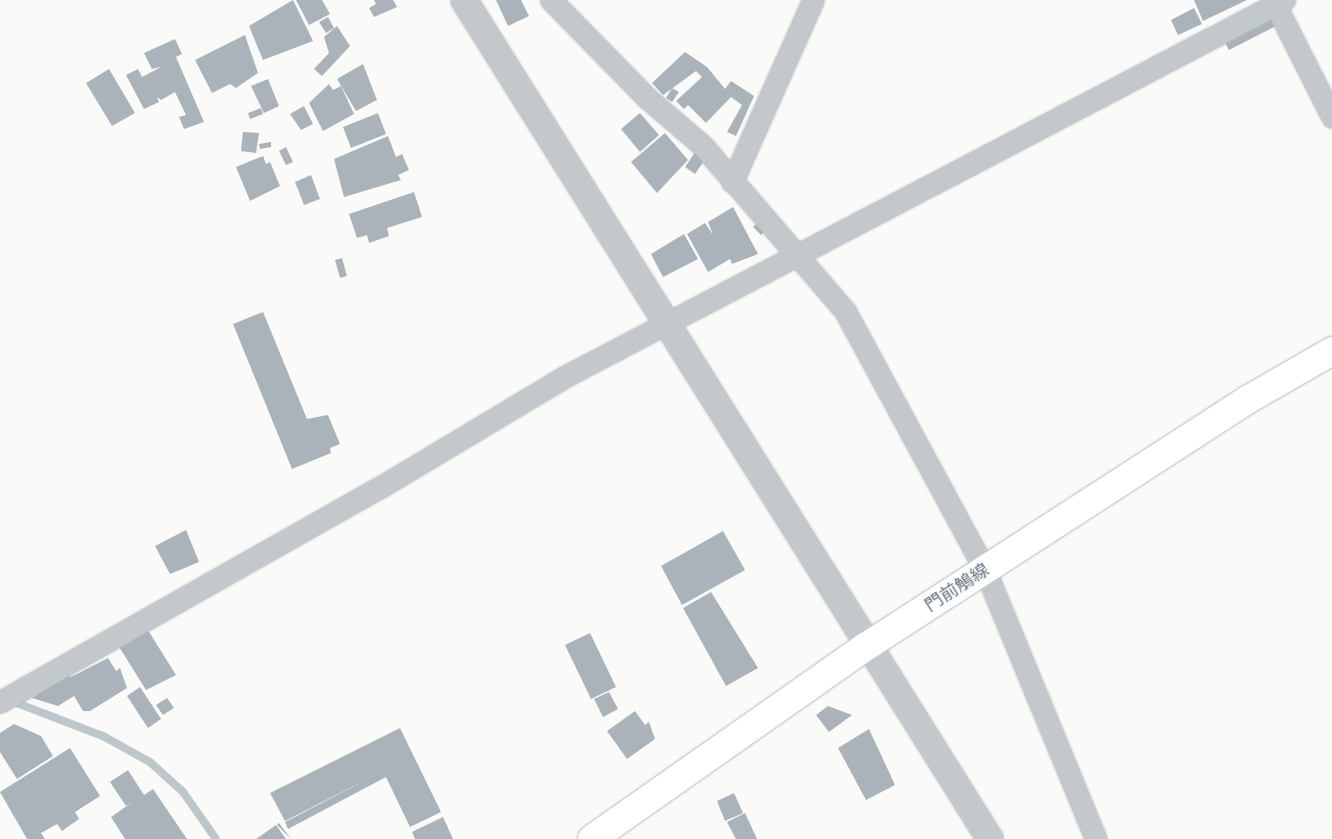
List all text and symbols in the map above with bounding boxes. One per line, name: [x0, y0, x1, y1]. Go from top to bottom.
street label: 門前鵤線: [921, 559, 993, 617]

